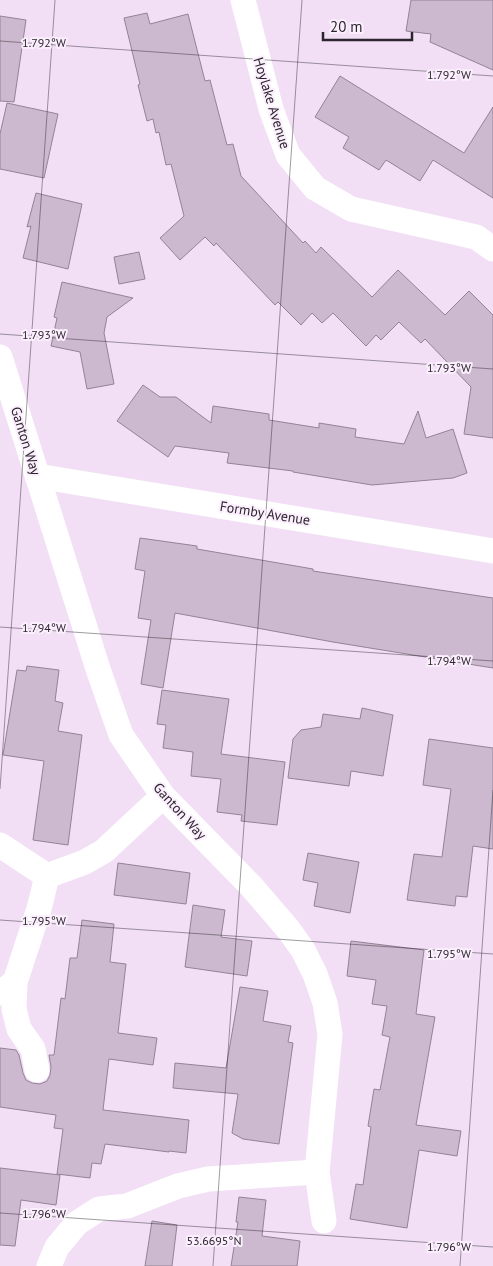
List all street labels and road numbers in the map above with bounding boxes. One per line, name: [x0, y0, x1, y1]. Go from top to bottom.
street label: Hoylake Avenue: [250, 55, 294, 151]
street label: Ganton Way: [7, 404, 45, 478]
street label: Formby Avenue: [219, 497, 311, 529]
street label: Ganton Way: [150, 779, 211, 844]

